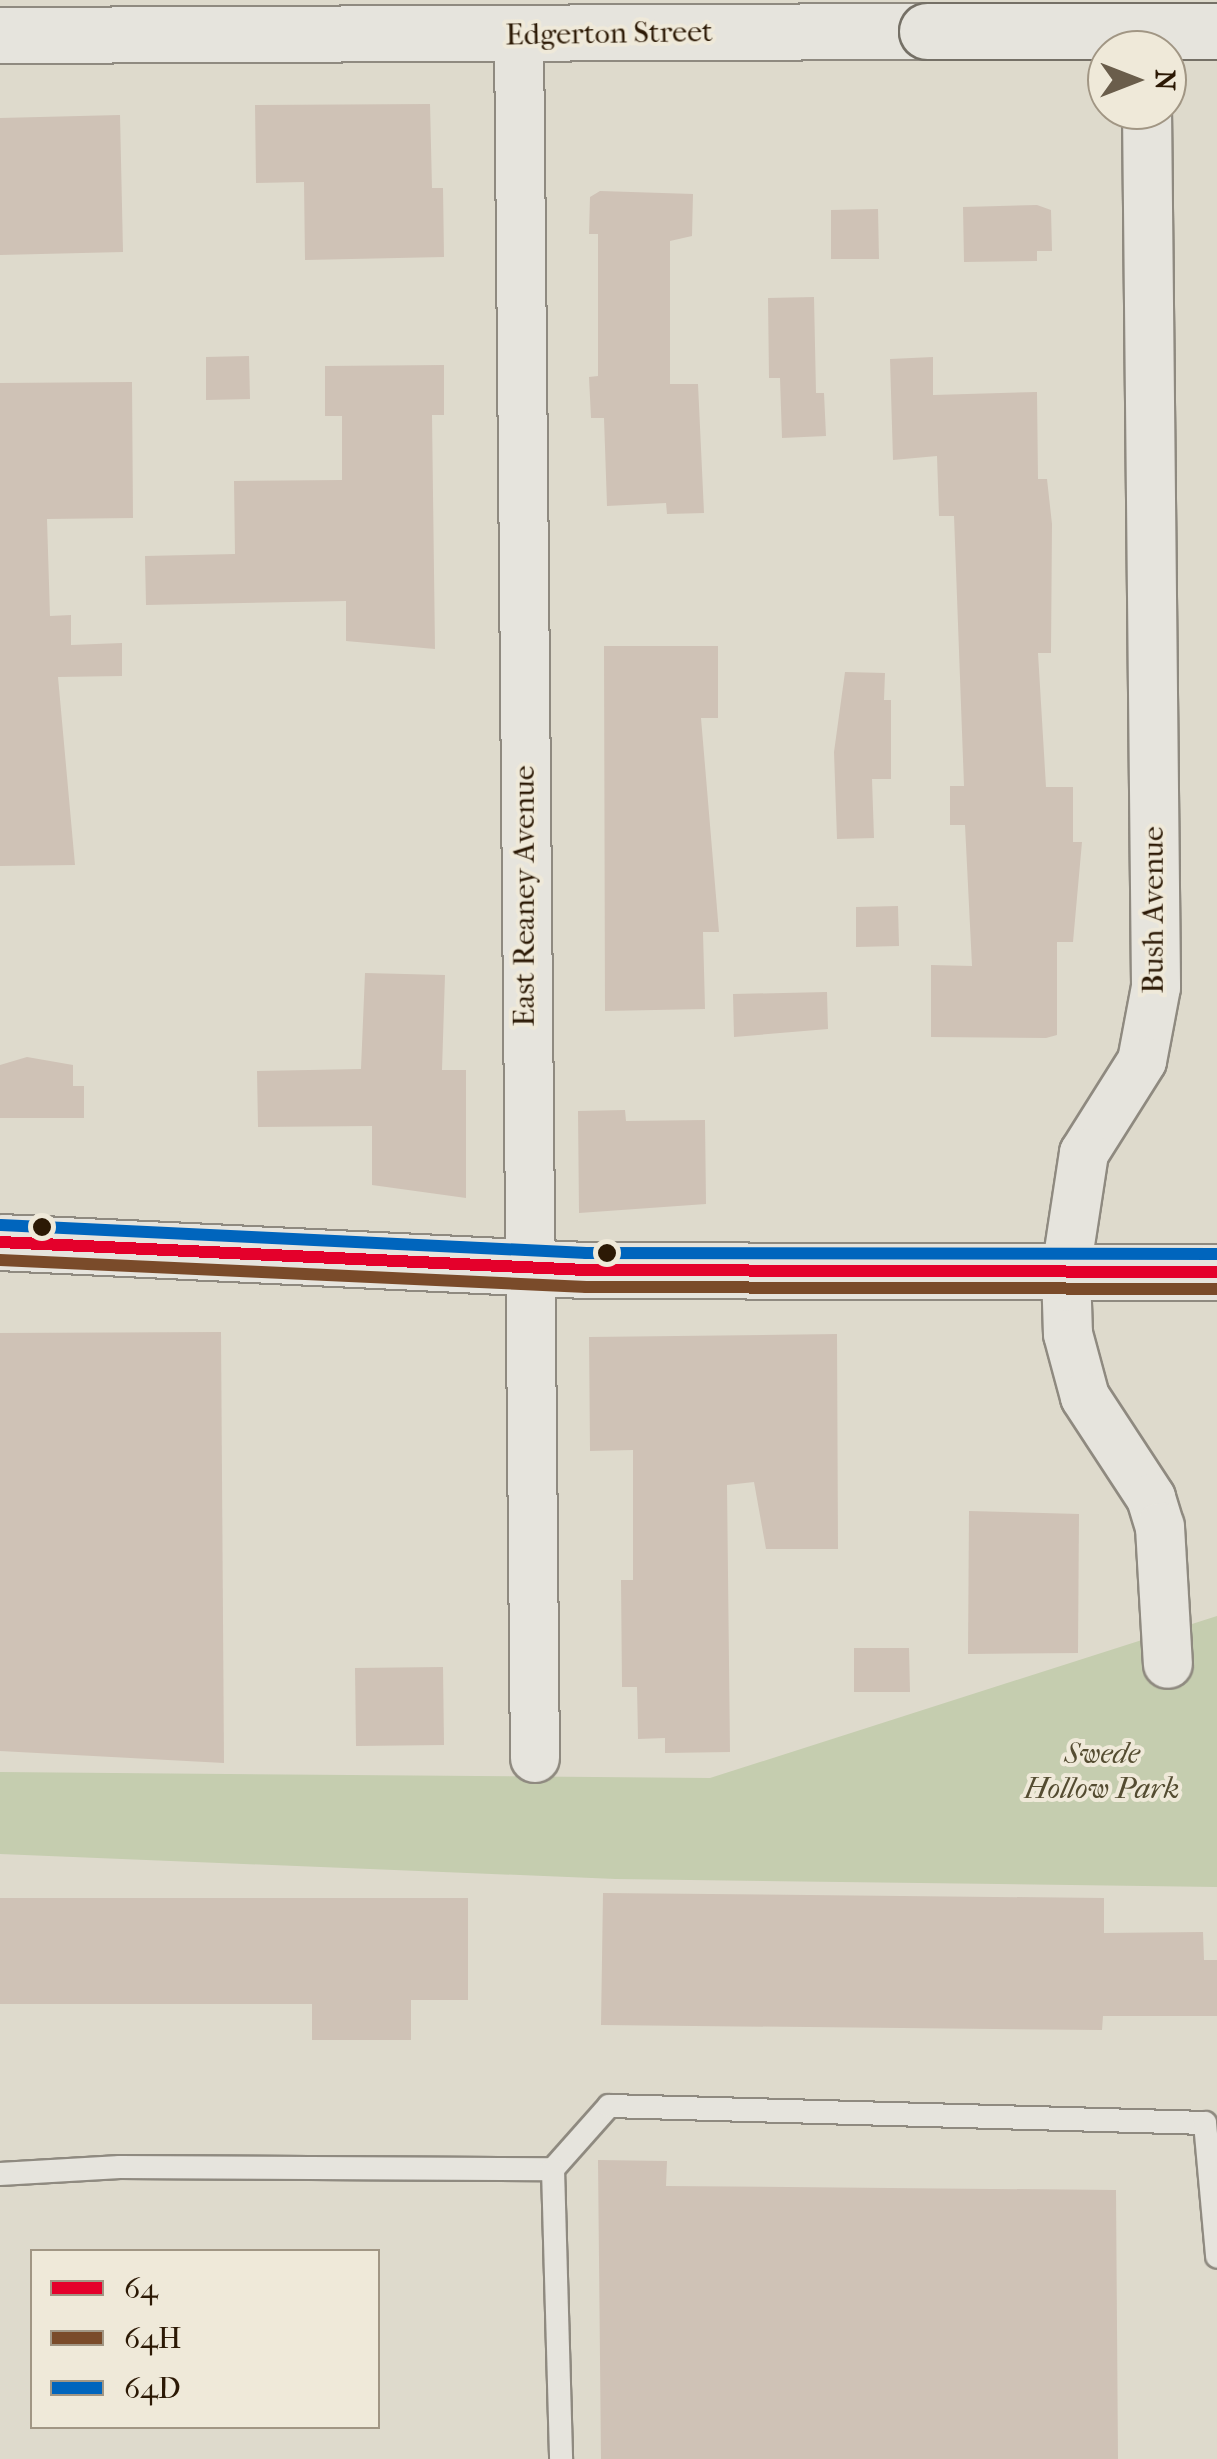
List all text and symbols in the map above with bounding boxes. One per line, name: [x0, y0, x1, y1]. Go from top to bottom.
street label: Edgerton Street: [505, 14, 713, 54]
north arrow: [1087, 30, 1187, 130]
text: N: [1149, 69, 1182, 91]
street label: East Reaney Avenue: [507, 765, 543, 1027]
street label: Bush Avenue: [1136, 826, 1172, 994]
unlabelled marker: [32, 1217, 52, 1237]
unlabelled marker: [597, 1243, 617, 1263]
park label: Swede Hollow Park: [1024, 1736, 1180, 1806]
legend: [30, 2249, 380, 2429]
text: 64: [124, 2271, 158, 2306]
text: 64H: [124, 2321, 182, 2356]
text: 64D: [124, 2371, 181, 2406]

